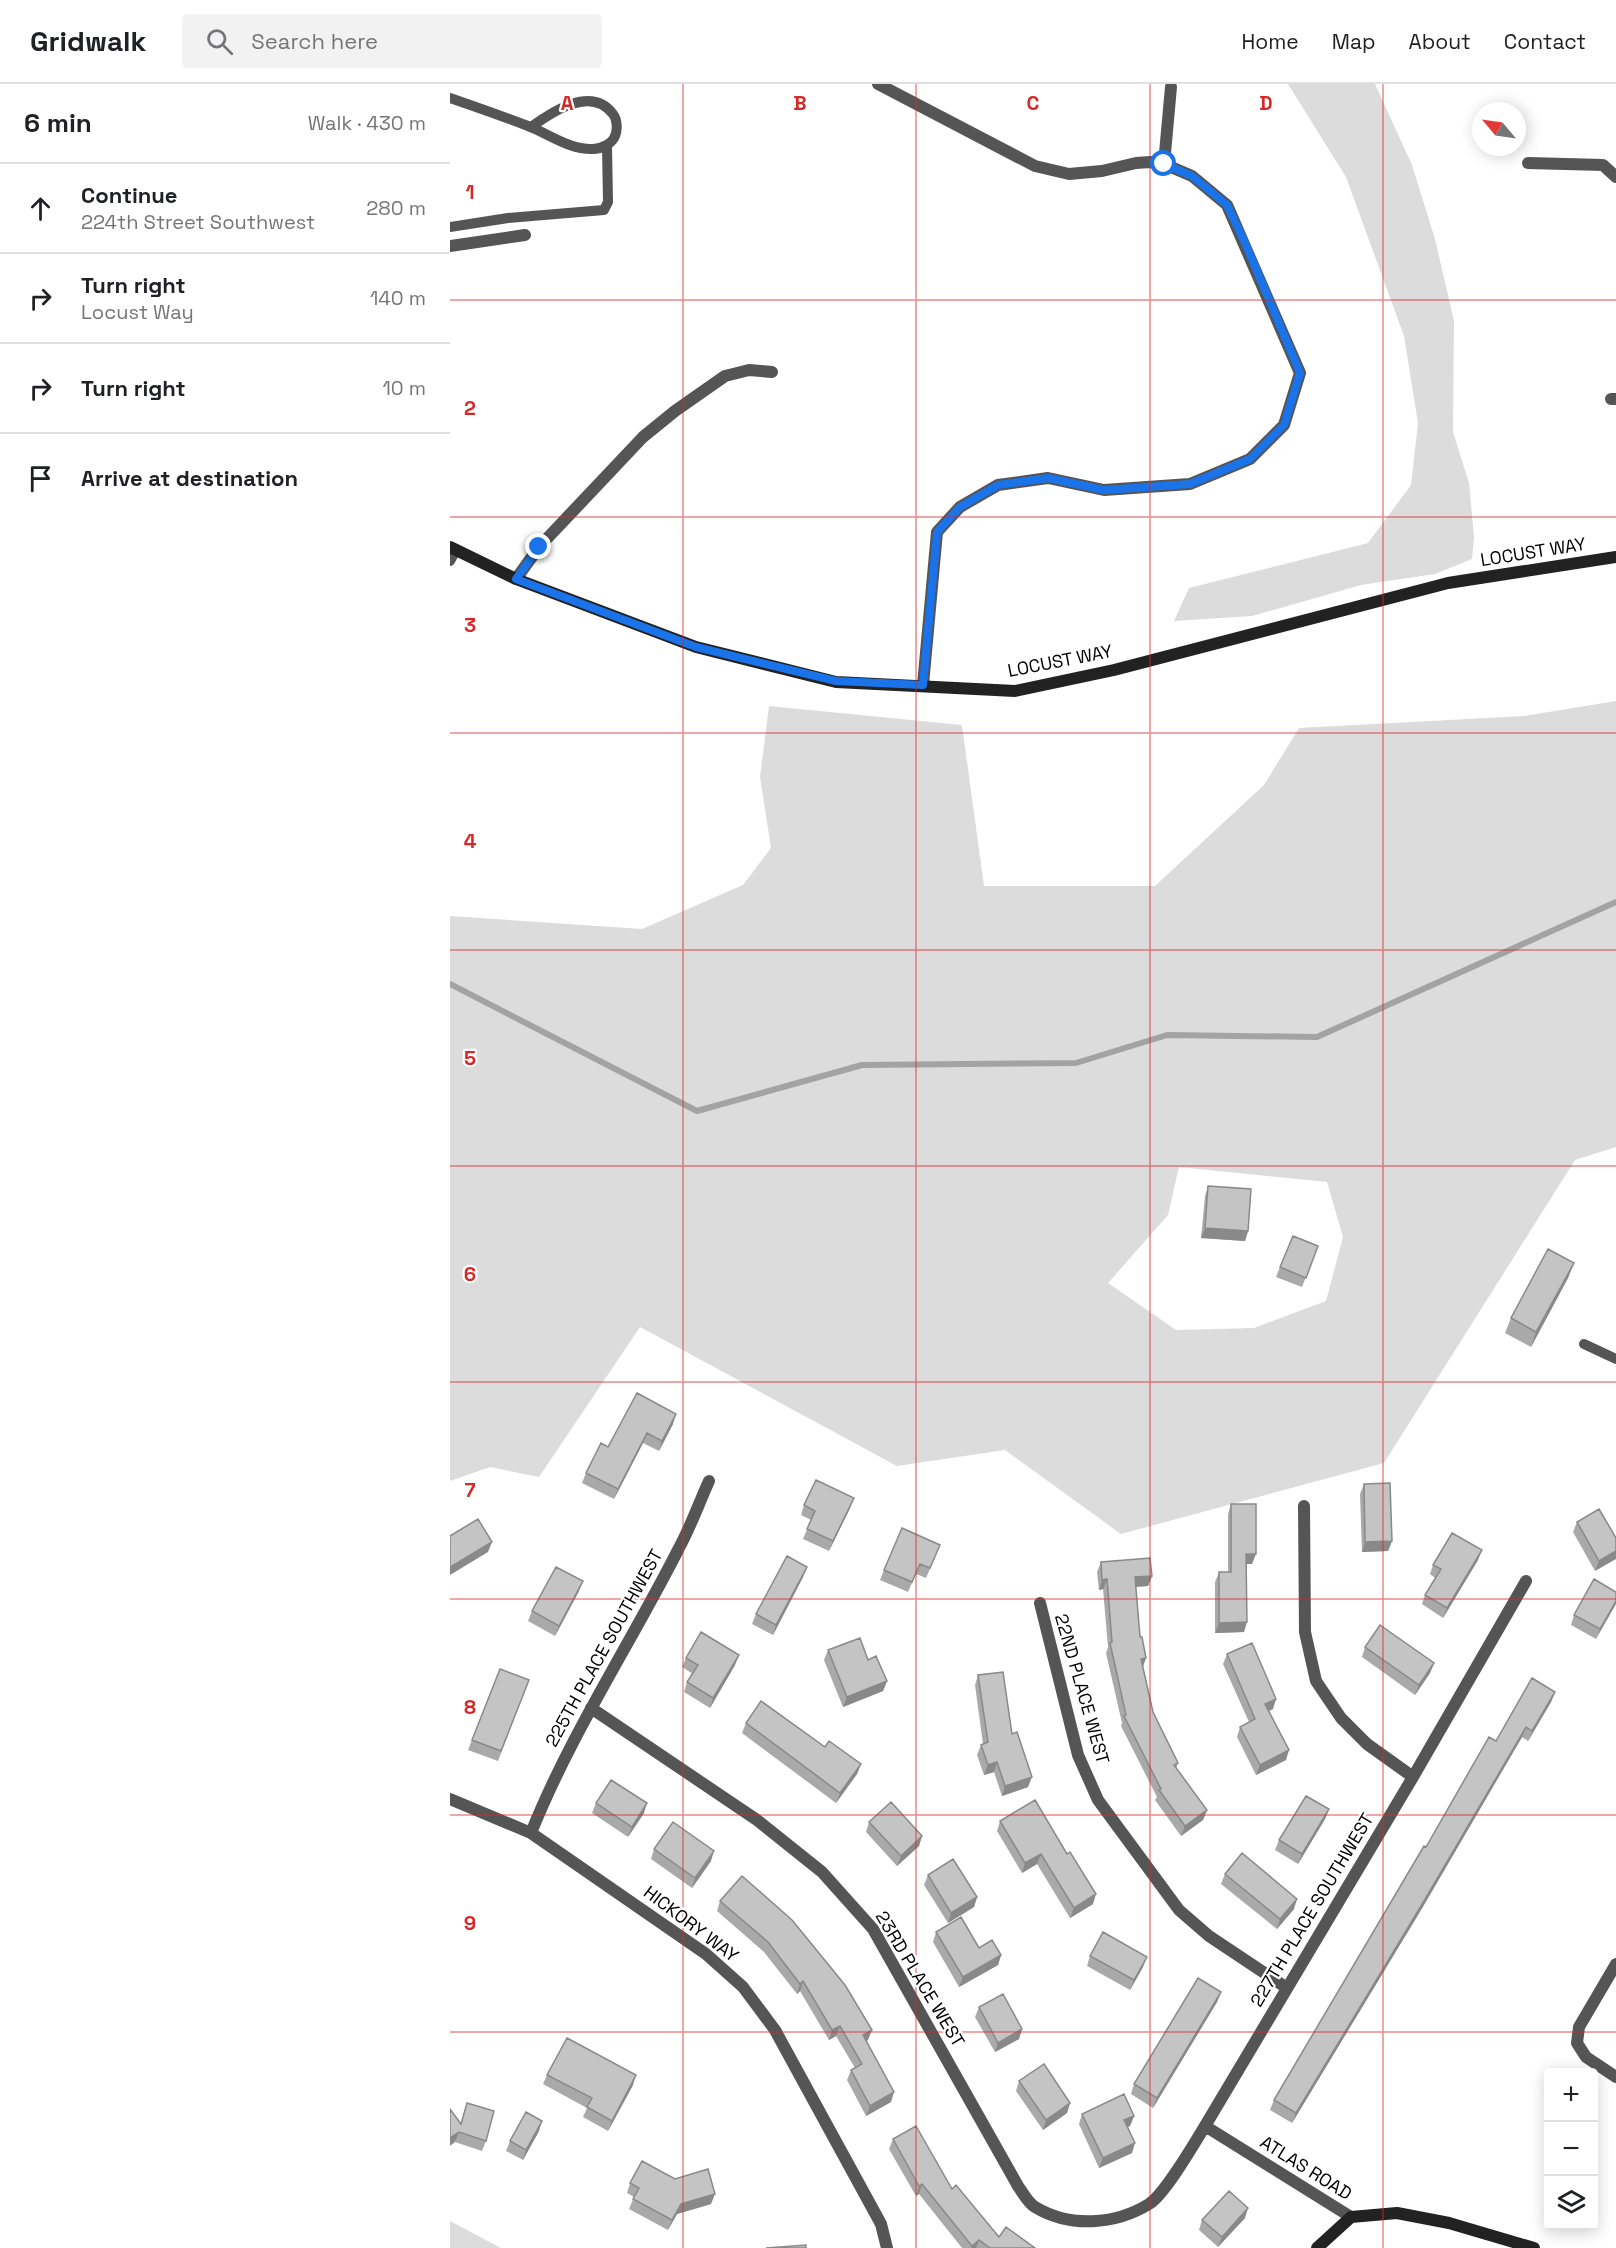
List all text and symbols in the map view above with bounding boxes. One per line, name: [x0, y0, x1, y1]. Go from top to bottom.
search box: [182, 14, 602, 68]
text: Gridwalk: [30, 23, 146, 59]
icon: search: [203, 25, 236, 58]
text: Search here: [251, 27, 378, 55]
text: Home: [1241, 28, 1299, 55]
text: Map: [1332, 28, 1376, 55]
text: About: [1409, 28, 1471, 55]
text: Contact: [1504, 28, 1586, 55]
text: A: [561, 90, 574, 116]
text: B: [793, 90, 807, 116]
text: C: [1027, 90, 1040, 116]
text: D: [1259, 90, 1273, 116]
north arrow: [1472, 102, 1526, 156]
text: 6 min: [24, 106, 92, 140]
text: Walk · 430 m: [308, 110, 426, 136]
route start: [1150, 150, 1176, 176]
text: 1: [465, 179, 475, 205]
text: Continue: [81, 181, 177, 209]
icon: ahead: [24, 192, 57, 225]
text: 280 m: [366, 195, 426, 221]
text: 224th Street Southwest: [81, 209, 315, 235]
text: Turn right: [81, 271, 186, 299]
icon: right: [24, 282, 57, 315]
text: 140 m: [370, 285, 426, 311]
text: Locust Way: [81, 299, 194, 325]
icon: right: [24, 372, 57, 405]
text: Turn right: [81, 374, 186, 402]
text: 10 m: [382, 375, 426, 401]
text: 2: [464, 395, 476, 421]
icon: arrive: [24, 462, 57, 495]
text: Arrive at destination: [81, 464, 298, 492]
street label: LOCUST WAY: [1479, 532, 1587, 571]
route end: [525, 533, 551, 559]
text: 3: [464, 612, 476, 638]
street label: LOCUST WAY: [1005, 639, 1114, 682]
text: 4: [464, 828, 477, 854]
text: 5: [464, 1045, 476, 1071]
text: 6: [464, 1261, 476, 1287]
text: 7: [464, 1477, 476, 1503]
street label: 225TH PLACE SOUTHWEST: [540, 1545, 668, 1750]
street label: 22ND PLACE WEST: [1050, 1611, 1115, 1767]
text: 8: [464, 1694, 476, 1720]
street label: 227TH PLACE SOUTHWEST: [1245, 1809, 1379, 2011]
street label: HICKORY WAY: [639, 1880, 743, 1967]
street label: 23RD PLACE WEST: [871, 1907, 970, 2051]
text: 9: [464, 1910, 476, 1936]
map controls: [1544, 2068, 1598, 2230]
button: +: [1544, 2068, 1598, 2122]
button: −: [1544, 2122, 1598, 2176]
street label: ATLAS ROAD: [1256, 2130, 1356, 2205]
button: layers: [1544, 2176, 1598, 2230]

